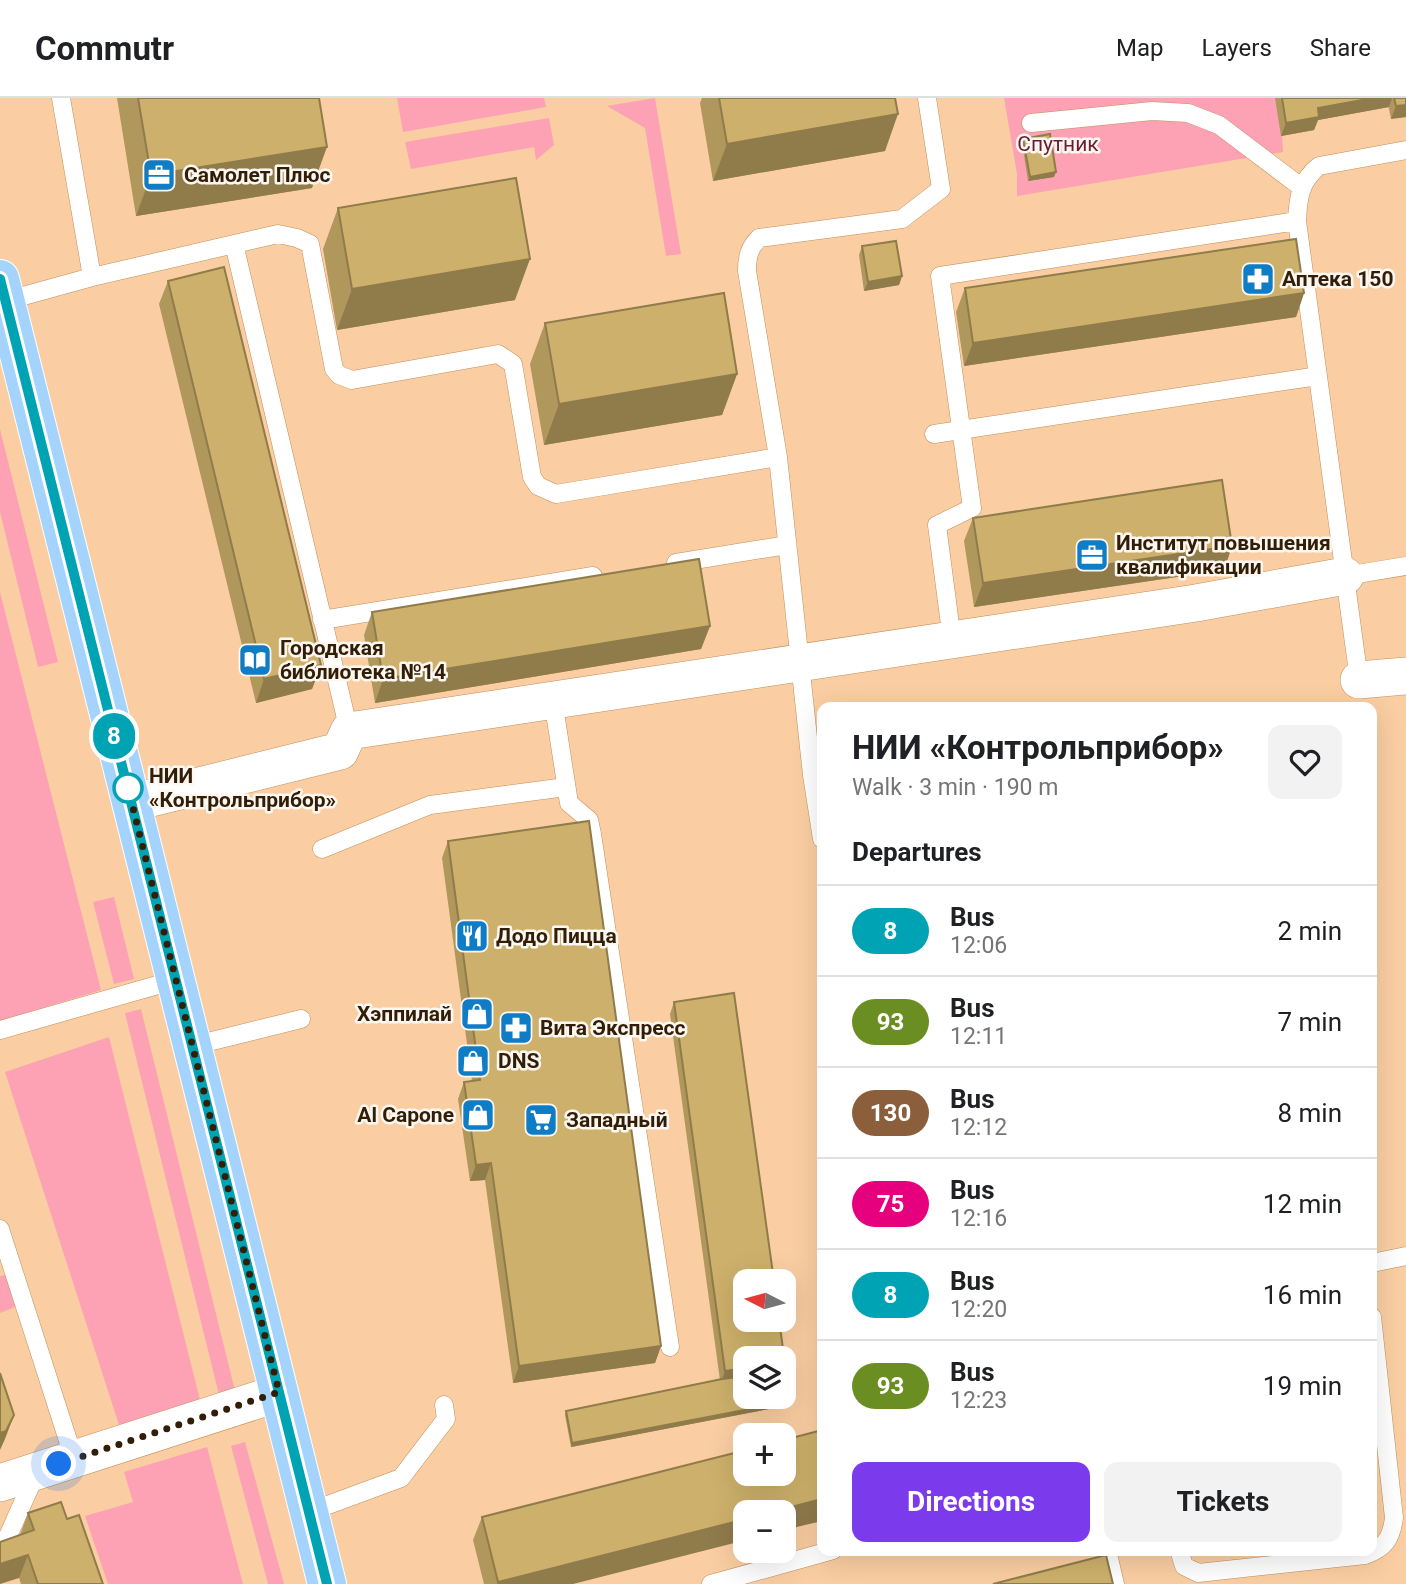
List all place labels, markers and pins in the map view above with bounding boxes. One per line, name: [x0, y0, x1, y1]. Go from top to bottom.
office icon: Самолет Плюс: [140, 156, 178, 194]
place label: Самолет Плюс: [184, 163, 330, 187]
pharmacy icon: Аптека 150: [1239, 260, 1277, 298]
place label: Аптека 150: [1282, 267, 1393, 291]
place label: Институт повышения квалификации: [1116, 531, 1331, 579]
office icon: Институт повышения квалификации: [1073, 536, 1111, 574]
place label: Городская библиотека №14: [280, 636, 446, 684]
library icon: Городская библиотека №14: [236, 641, 274, 679]
place label: НИИ «Контрольприбор»: [149, 764, 336, 812]
marker: НИИ «Контрольприбор»: [113, 773, 143, 803]
restaurant icon: Додо Пицца: [453, 917, 491, 955]
place label: Додо Пицца: [496, 924, 617, 948]
shop icon: Хэппилай: [458, 995, 496, 1033]
place label: Хэппилай: [357, 1002, 452, 1026]
pharmacy icon: Вита Экспресс: [497, 1009, 535, 1047]
place label: Вита Экспресс: [540, 1016, 686, 1040]
shop icon: DNS: [454, 1042, 492, 1080]
place label: DNS: [498, 1049, 539, 1073]
shop icon: Al Capone: [459, 1096, 497, 1134]
supermarket icon: Западный: [522, 1101, 560, 1139]
place label: Al Capone: [357, 1103, 454, 1127]
place label: Западный: [566, 1108, 668, 1132]

